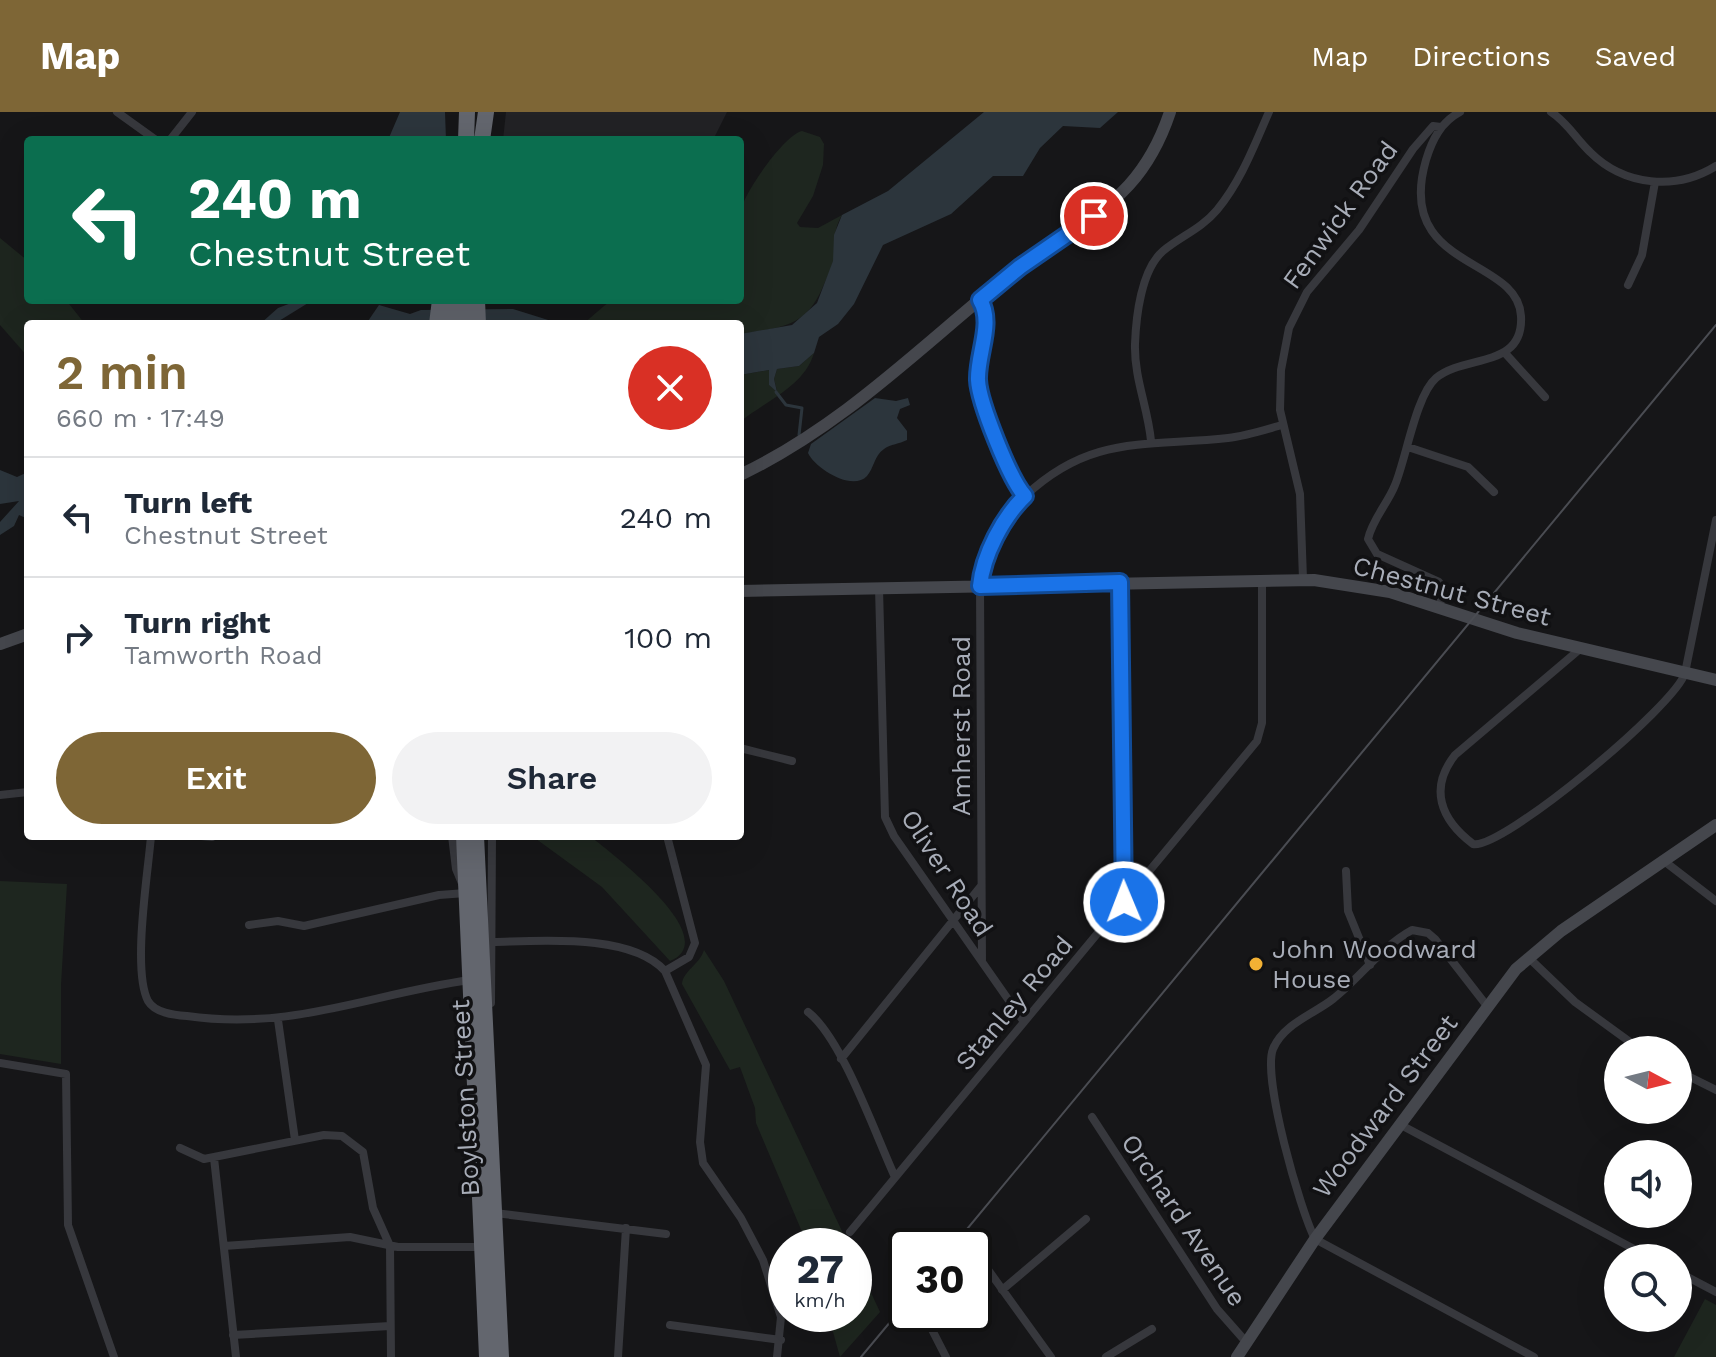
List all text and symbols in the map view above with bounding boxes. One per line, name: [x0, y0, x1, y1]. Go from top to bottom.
text: Map: [40, 34, 120, 78]
text: Map: [1311, 40, 1368, 73]
text: Directions: [1412, 40, 1551, 73]
text: Saved: [1595, 40, 1676, 73]
street label: Fenwick Road: [1276, 135, 1404, 295]
text: 240 m: [188, 166, 362, 232]
icon: left: [56, 168, 160, 272]
pin: [1060, 182, 1128, 250]
icon: arrive: [1072, 194, 1116, 238]
text: Chestnut Street: [188, 233, 470, 275]
text: 2 min: [56, 344, 188, 401]
button: close: [628, 346, 712, 430]
text: 660 m · 17:49: [56, 403, 225, 433]
text: Turn left: [124, 485, 252, 520]
icon: left: [56, 495, 100, 539]
text: 240 m: [620, 500, 712, 535]
text: Chestnut Street: [124, 520, 328, 550]
street label: Chestnut Street: [1350, 550, 1554, 632]
text: Turn right: [124, 605, 270, 640]
icon: right: [56, 615, 100, 659]
text: 100 m: [624, 620, 712, 655]
street label: Amherst Road: [946, 636, 976, 816]
text: Tamworth Road: [124, 640, 322, 670]
button: Exit: [56, 732, 376, 824]
button: Share: [392, 732, 712, 824]
street label: Oliver Road: [895, 804, 999, 942]
position arrow: [1082, 860, 1166, 944]
street label: Stanley Road: [949, 930, 1079, 1076]
place label: John Woodward House: [1272, 934, 1477, 994]
marker: John Woodward House: [1247, 955, 1265, 973]
street label: Boylston Street: [445, 999, 485, 1197]
street label: Woodward Street: [1306, 1008, 1464, 1203]
north arrow: [1604, 1036, 1692, 1124]
map controls: [1604, 1036, 1692, 1332]
street label: Orchard Avenue: [1115, 1128, 1253, 1312]
button: sound: [1604, 1140, 1692, 1228]
speed limit sign: 30: [888, 1228, 992, 1332]
button: search: [1604, 1244, 1692, 1332]
text: 27: [796, 1246, 844, 1293]
text: km/h: [794, 1288, 846, 1312]

